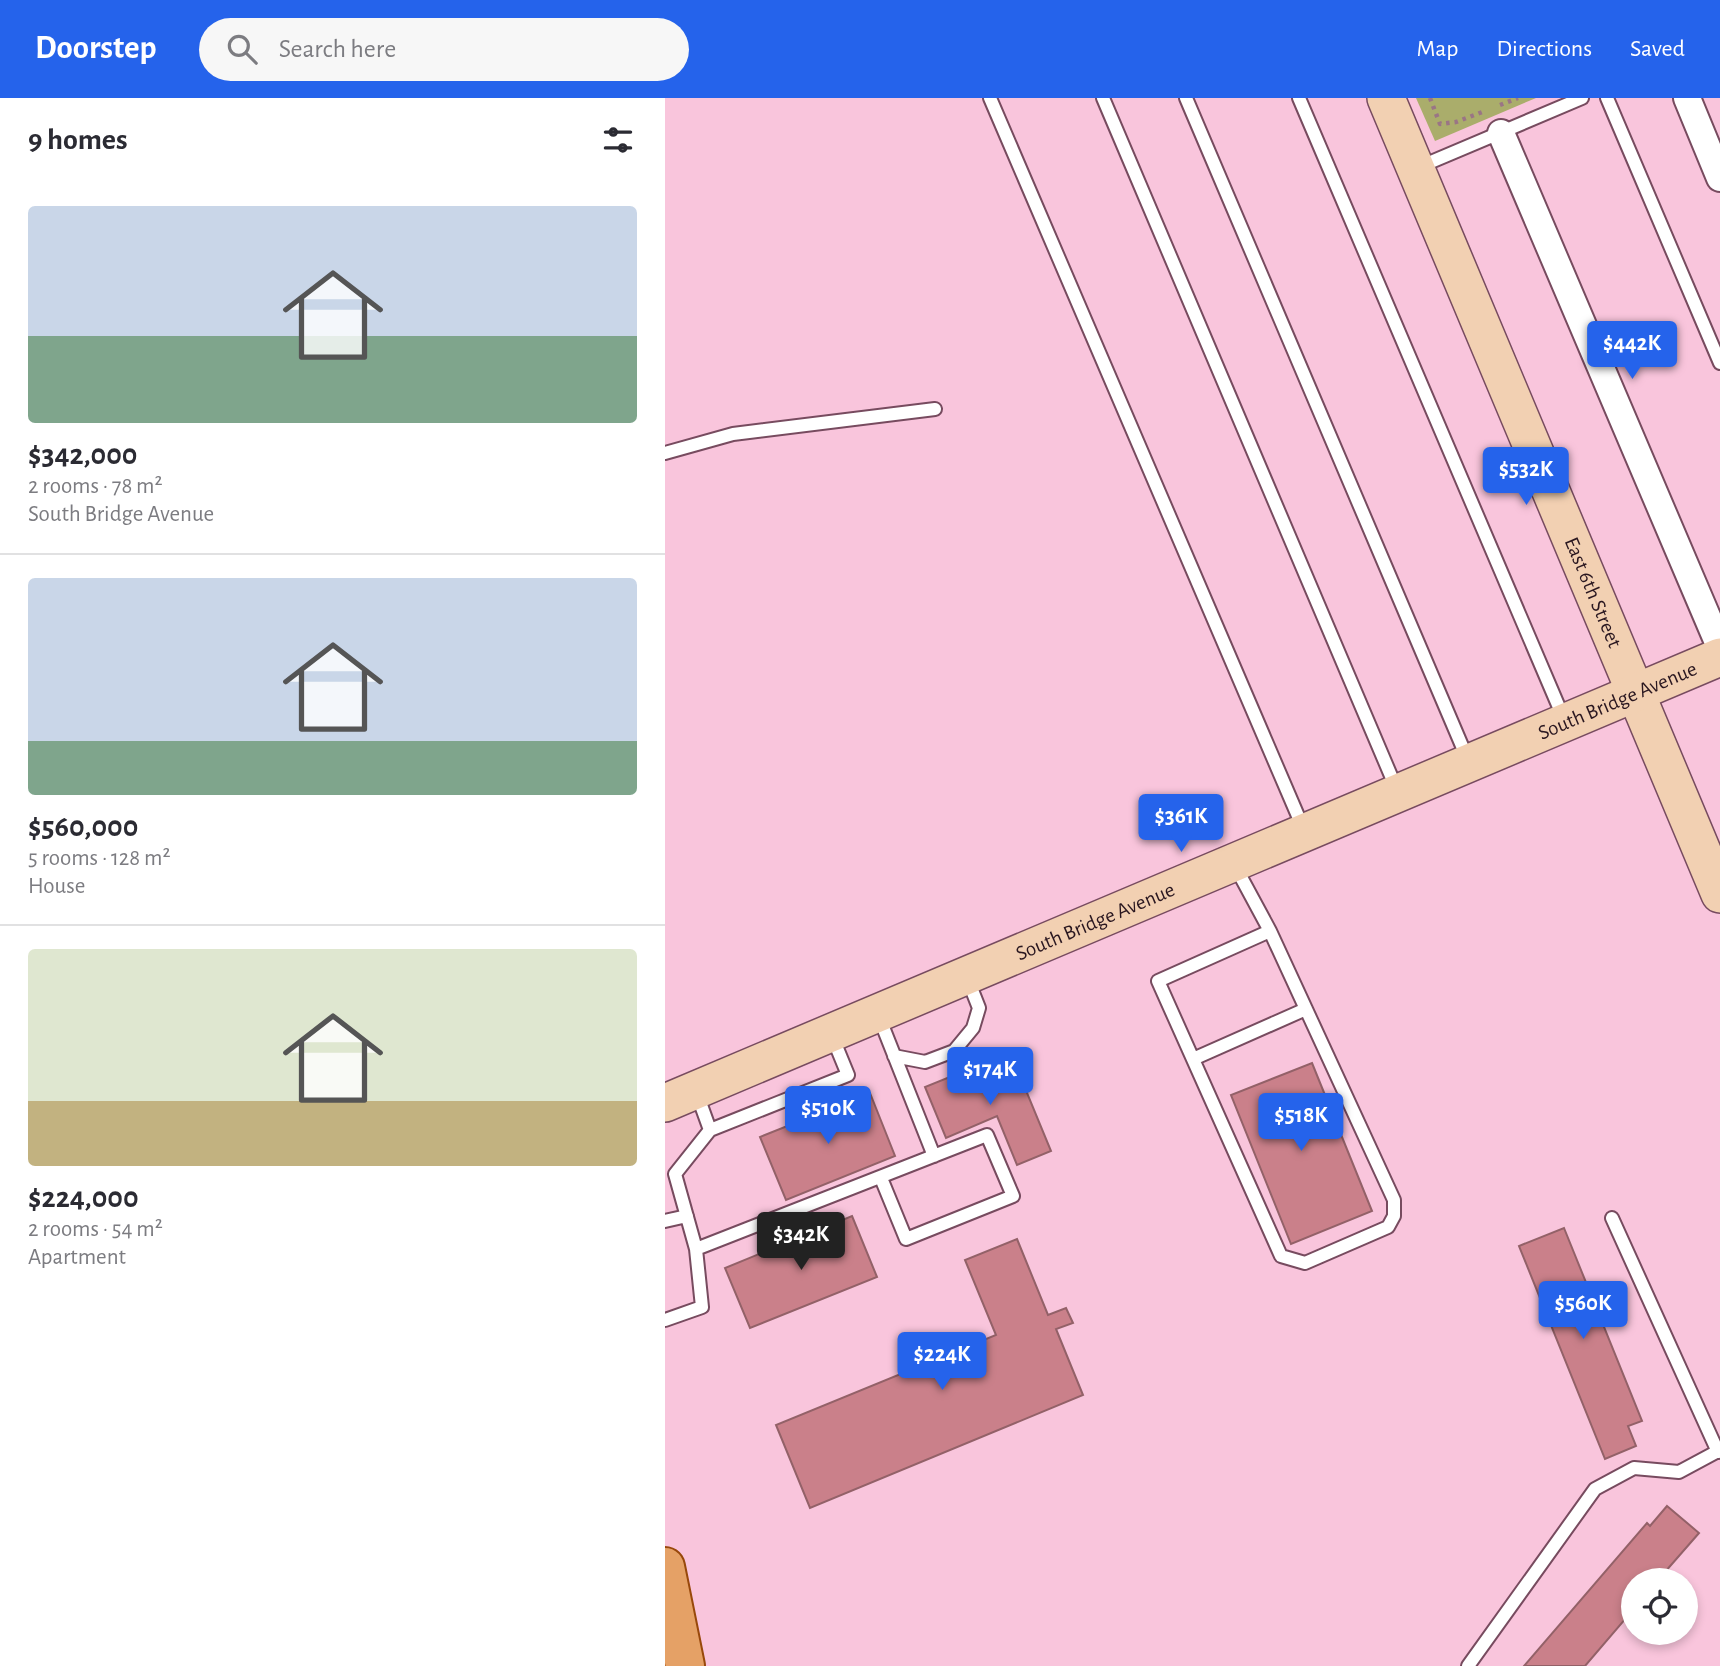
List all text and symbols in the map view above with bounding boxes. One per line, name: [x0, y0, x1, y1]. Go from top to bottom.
search box: [199, 18, 689, 81]
icon: search: [223, 30, 261, 68]
text: Doorstep: [35, 32, 157, 65]
text: Search here: [279, 36, 396, 62]
text: Map: [1416, 37, 1458, 61]
text: Directions: [1496, 37, 1592, 61]
text: Saved: [1630, 37, 1685, 61]
icon: filters: [599, 121, 637, 159]
text: 9 homes: [28, 125, 128, 155]
icon: home: [270, 252, 396, 378]
pin: $442K: [1583, 322, 1681, 381]
text: $442K: [1603, 332, 1661, 355]
text: $342,000: [28, 440, 137, 470]
pin: $532K: [1477, 448, 1575, 507]
text: $532K: [1499, 458, 1553, 481]
text: 2 rooms · 78 m²: [28, 475, 163, 498]
text: South Bridge Avenue: [28, 503, 214, 526]
street label: East 6th Street: [1561, 534, 1626, 651]
icon: home: [270, 624, 396, 750]
street label: South Bridge Avenue: [1535, 658, 1700, 743]
pin: $361K: [1132, 794, 1230, 854]
text: $361K: [1154, 805, 1208, 828]
text: $560,000: [28, 812, 138, 842]
text: 5 rooms · 128 m²: [28, 847, 170, 870]
text: House: [28, 875, 85, 898]
street label: South Bridge Avenue: [1013, 878, 1178, 964]
icon: home: [270, 995, 396, 1121]
pin: $174K: [941, 1048, 1039, 1107]
text: $174K: [963, 1058, 1017, 1081]
pin: $510K: [779, 1086, 877, 1146]
pin: $518K: [1252, 1094, 1350, 1153]
text: $510K: [801, 1097, 855, 1120]
text: $518K: [1274, 1104, 1328, 1127]
text: $224,000: [28, 1183, 139, 1213]
pin: $342K: [752, 1212, 850, 1272]
text: 2 rooms · 54 m²: [28, 1218, 163, 1241]
text: $342K: [773, 1223, 829, 1246]
text: Apartment: [28, 1246, 126, 1269]
pin: $560K: [1534, 1282, 1632, 1341]
text: $560K: [1555, 1292, 1611, 1315]
pin: $224K: [893, 1332, 991, 1392]
text: $224K: [913, 1343, 971, 1366]
map controls: [1621, 1568, 1698, 1645]
button: locate: [1621, 1568, 1698, 1645]

